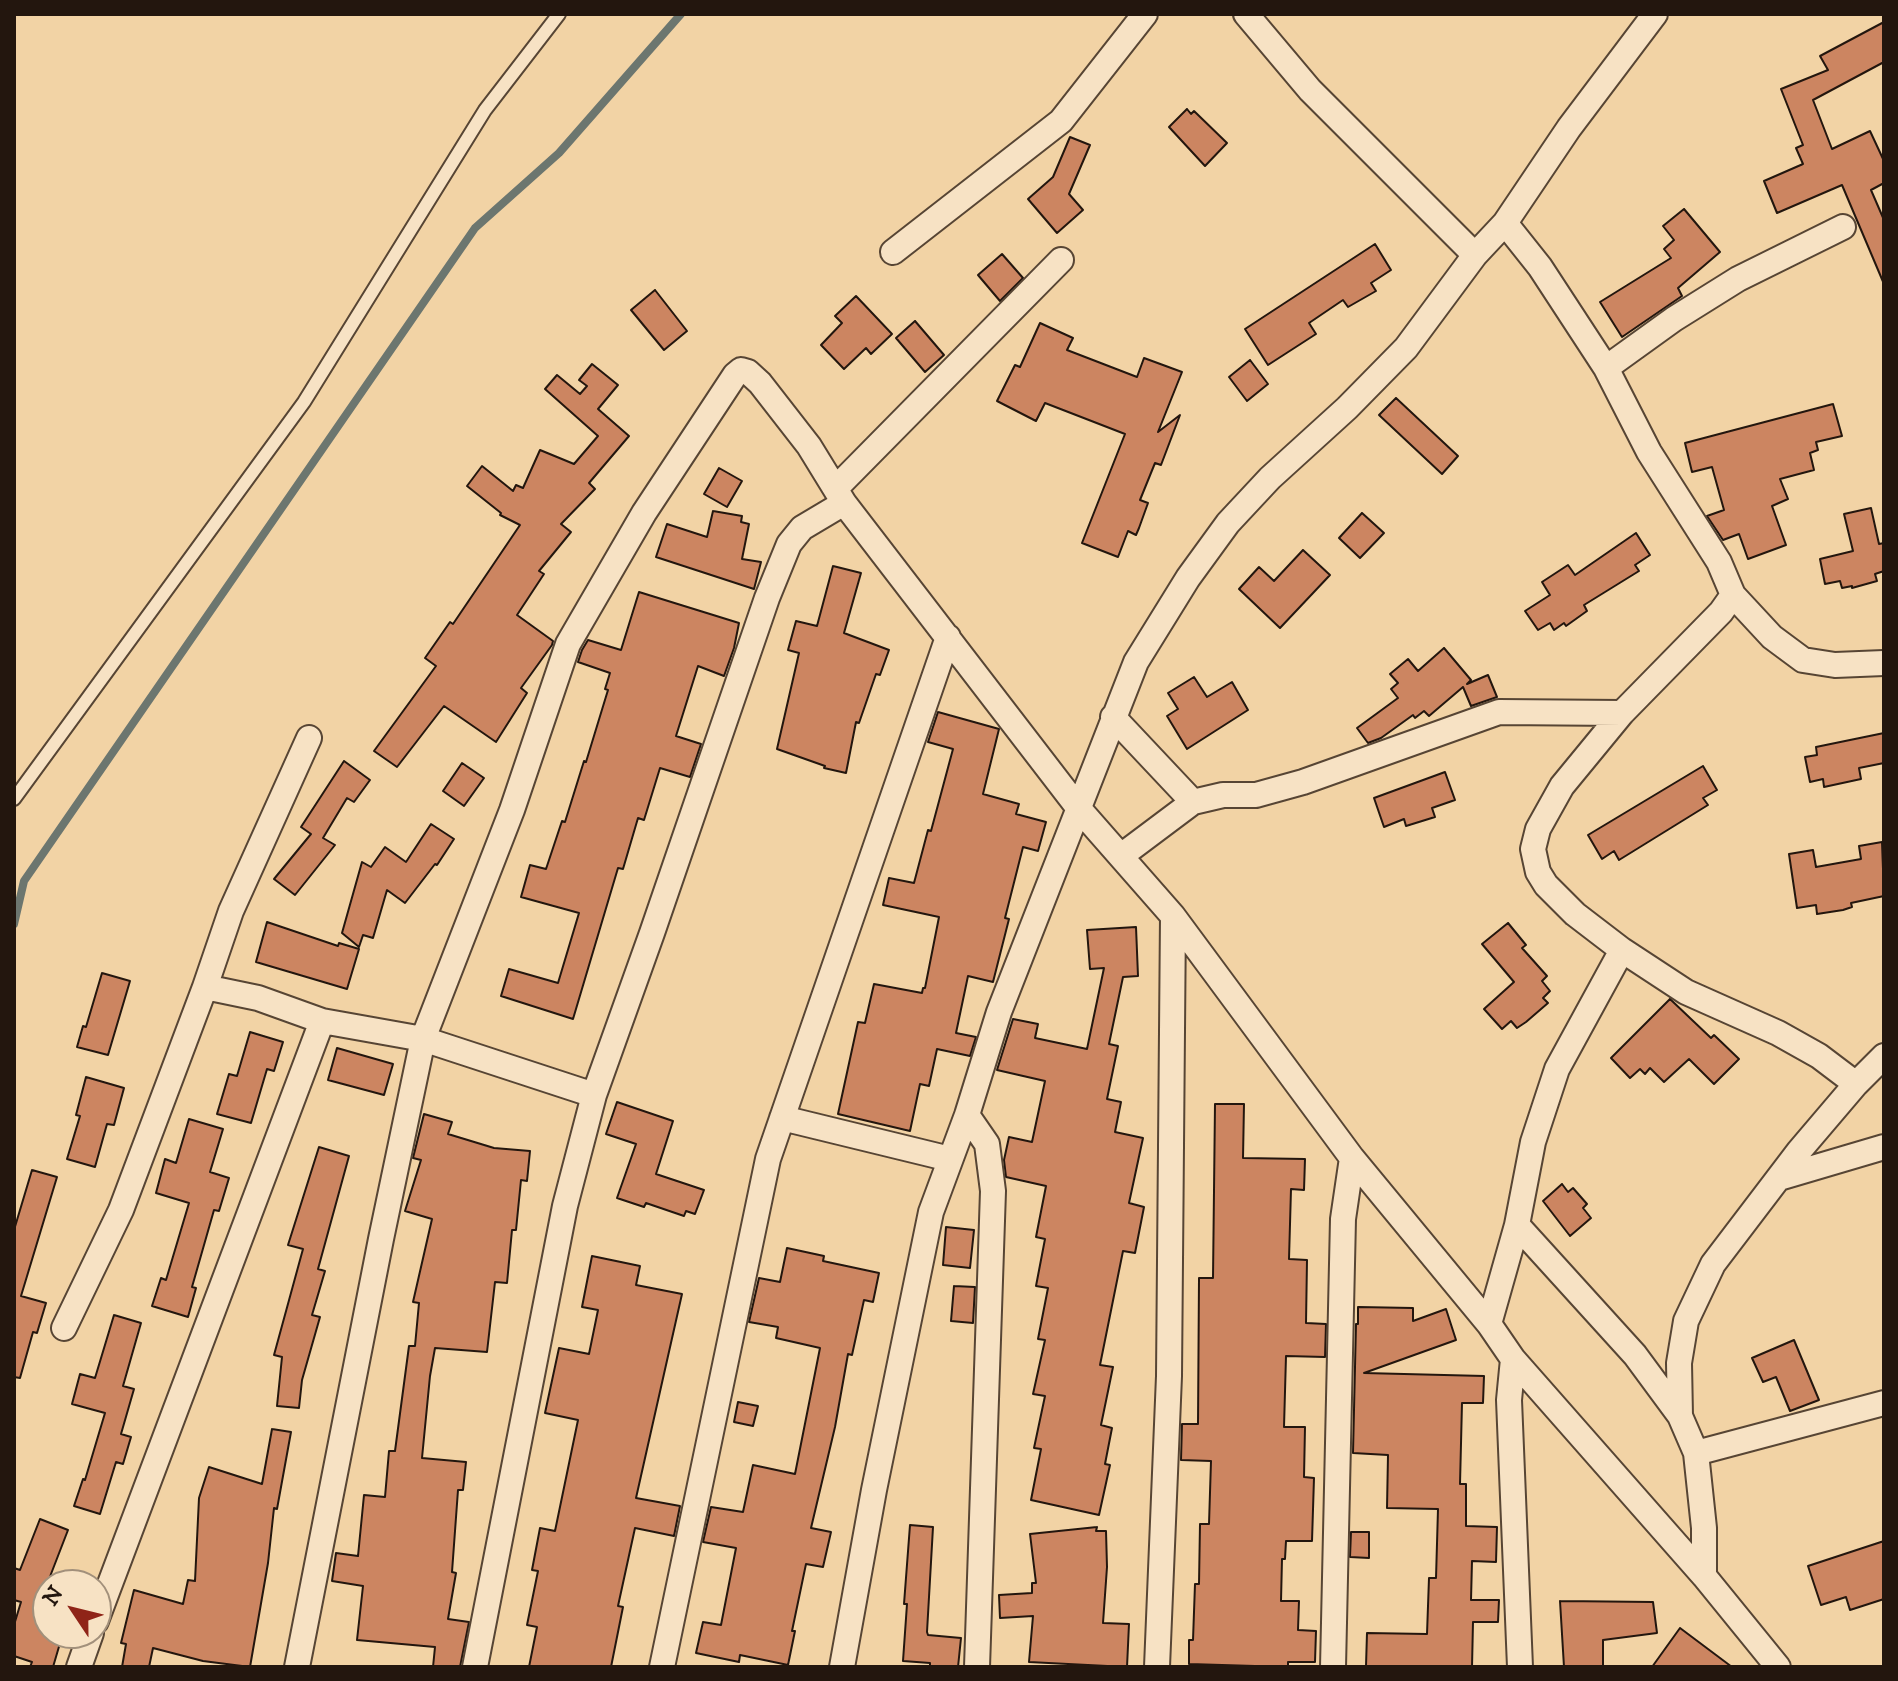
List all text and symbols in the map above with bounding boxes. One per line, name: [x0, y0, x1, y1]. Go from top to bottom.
north arrow: [32, 1569, 112, 1649]
text: N: [37, 1581, 70, 1611]

